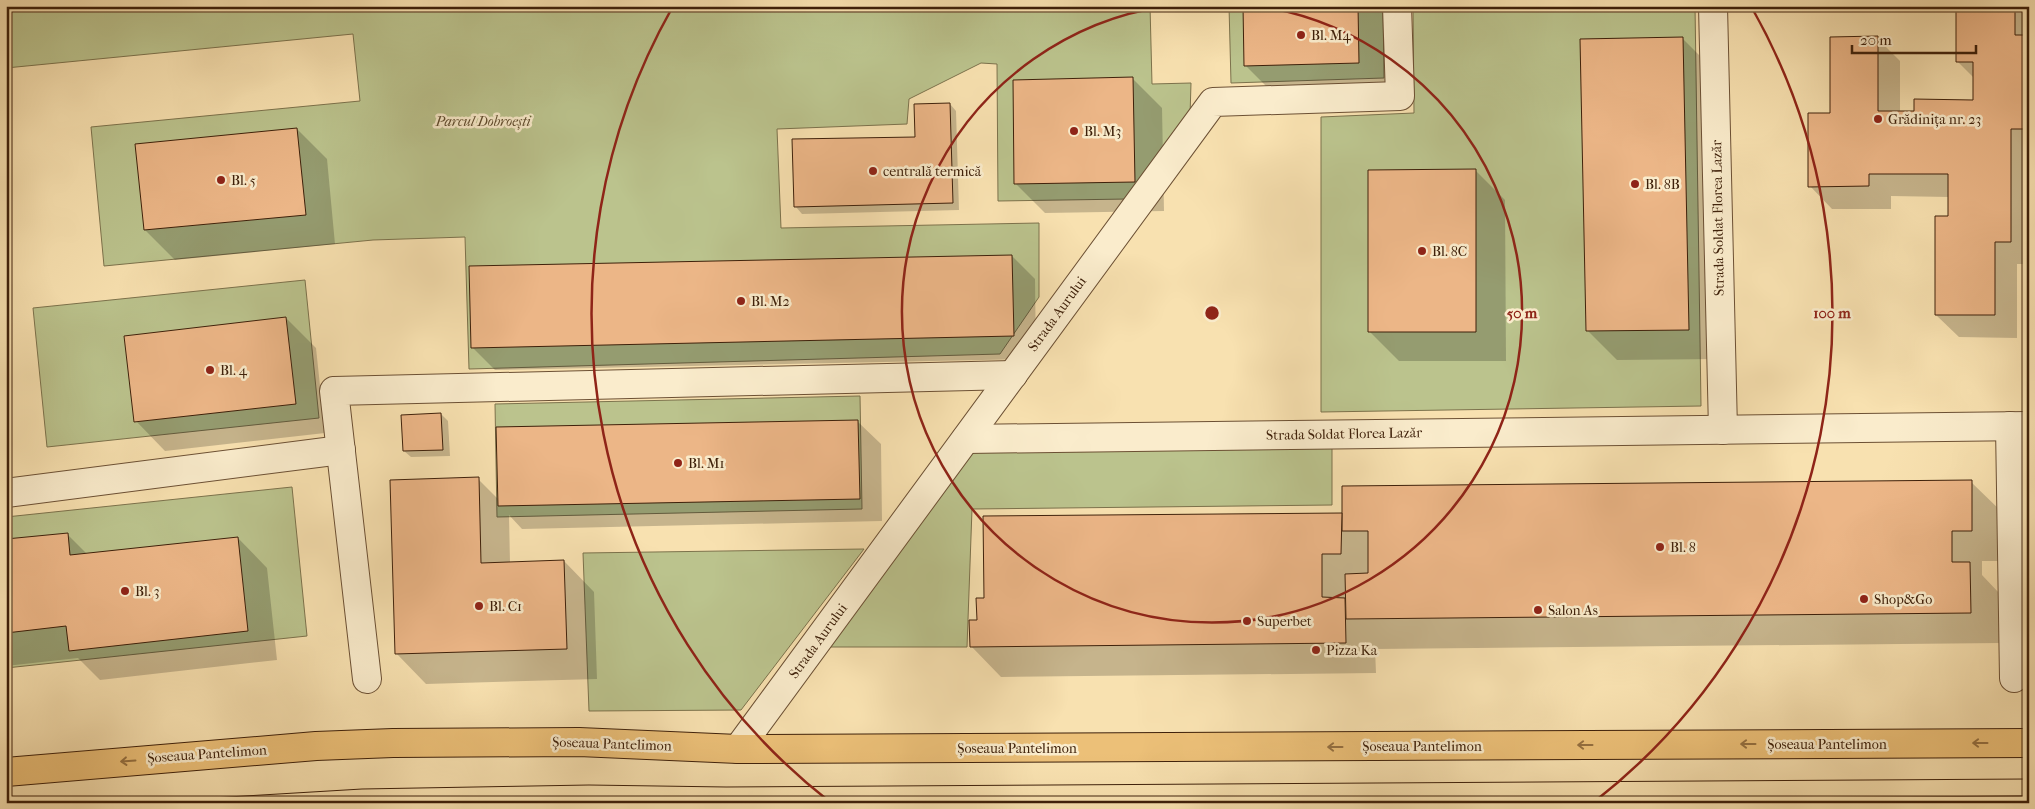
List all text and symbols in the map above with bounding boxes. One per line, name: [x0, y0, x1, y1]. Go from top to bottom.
scale bar: [1852, 22, 1976, 54]
place label: Bl. M4: [1311, 27, 1351, 44]
marker: Bl. M4: [1295, 29, 1307, 41]
text: 20 m: [1860, 31, 1892, 49]
place label: Grădinița nr. 23: [1888, 111, 1981, 128]
park label: Parcul Dobroești: [435, 113, 531, 130]
marker: Grădinița nr. 23: [1872, 113, 1884, 125]
place label: Bl. M3: [1084, 123, 1121, 140]
marker: Bl. M3: [1068, 125, 1080, 137]
street label: Strada Soldat Florea Lazăr: [1708, 140, 1728, 296]
place label: centrală termică: [883, 163, 982, 180]
marker: centrală termică: [867, 165, 879, 177]
place label: Bl. 5: [231, 172, 256, 189]
marker: Bl. 5: [215, 174, 227, 186]
place label: Bl. 8B: [1645, 176, 1680, 193]
marker: Bl. 8B: [1629, 178, 1641, 190]
place label: Bl. 8C: [1432, 243, 1467, 260]
marker: Bl. 8C: [1416, 245, 1428, 257]
street label: Strada Aurului: [1024, 273, 1090, 355]
place label: Bl. M2: [751, 293, 790, 310]
marker: Bl. M2: [735, 295, 747, 307]
centre of rings: [1203, 304, 1221, 322]
text: 50 m: [1507, 304, 1538, 322]
text: 100 m: [1813, 304, 1851, 322]
place label: Bl. 4: [220, 362, 248, 379]
marker: Bl. 4: [204, 364, 216, 376]
street label: Strada Soldat Florea Lazăr: [1266, 424, 1422, 444]
place label: Bl. M1: [688, 455, 724, 472]
marker: Bl. M1: [672, 457, 684, 469]
place label: Bl. 8: [1670, 539, 1696, 556]
marker: Bl. 8: [1654, 541, 1666, 553]
place label: Bl. 3: [135, 583, 159, 600]
marker: Bl. 3: [119, 585, 131, 597]
place label: Shop&Go: [1874, 591, 1932, 608]
marker: Shop&Go: [1858, 593, 1870, 605]
place label: Bl. C1: [489, 598, 522, 615]
marker: Bl. C1: [473, 600, 485, 612]
street label: Strada Aurului: [785, 600, 851, 682]
place label: Salon As: [1548, 602, 1598, 619]
marker: Salon As: [1532, 604, 1544, 616]
place label: Superbet: [1257, 613, 1312, 630]
marker: Superbet: [1241, 615, 1253, 627]
place label: Pizza Ka: [1326, 642, 1378, 659]
marker: Pizza Ka: [1310, 644, 1322, 656]
street label: Șoseaua Pantelimon: [552, 733, 672, 755]
street label: Șoseaua Pantelimon: [1767, 736, 1887, 753]
street label: Șoseaua Pantelimon: [1362, 738, 1482, 755]
one-way arrow: [1972, 738, 1988, 748]
street label: Șoseaua Pantelimon: [957, 740, 1077, 757]
one-way arrow: [1577, 740, 1594, 750]
one-way arrow: [1740, 740, 1756, 749]
street label: Șoseaua Pantelimon: [147, 741, 267, 767]
one-way arrow: [1327, 742, 1344, 752]
one-way arrow: [121, 756, 137, 765]

